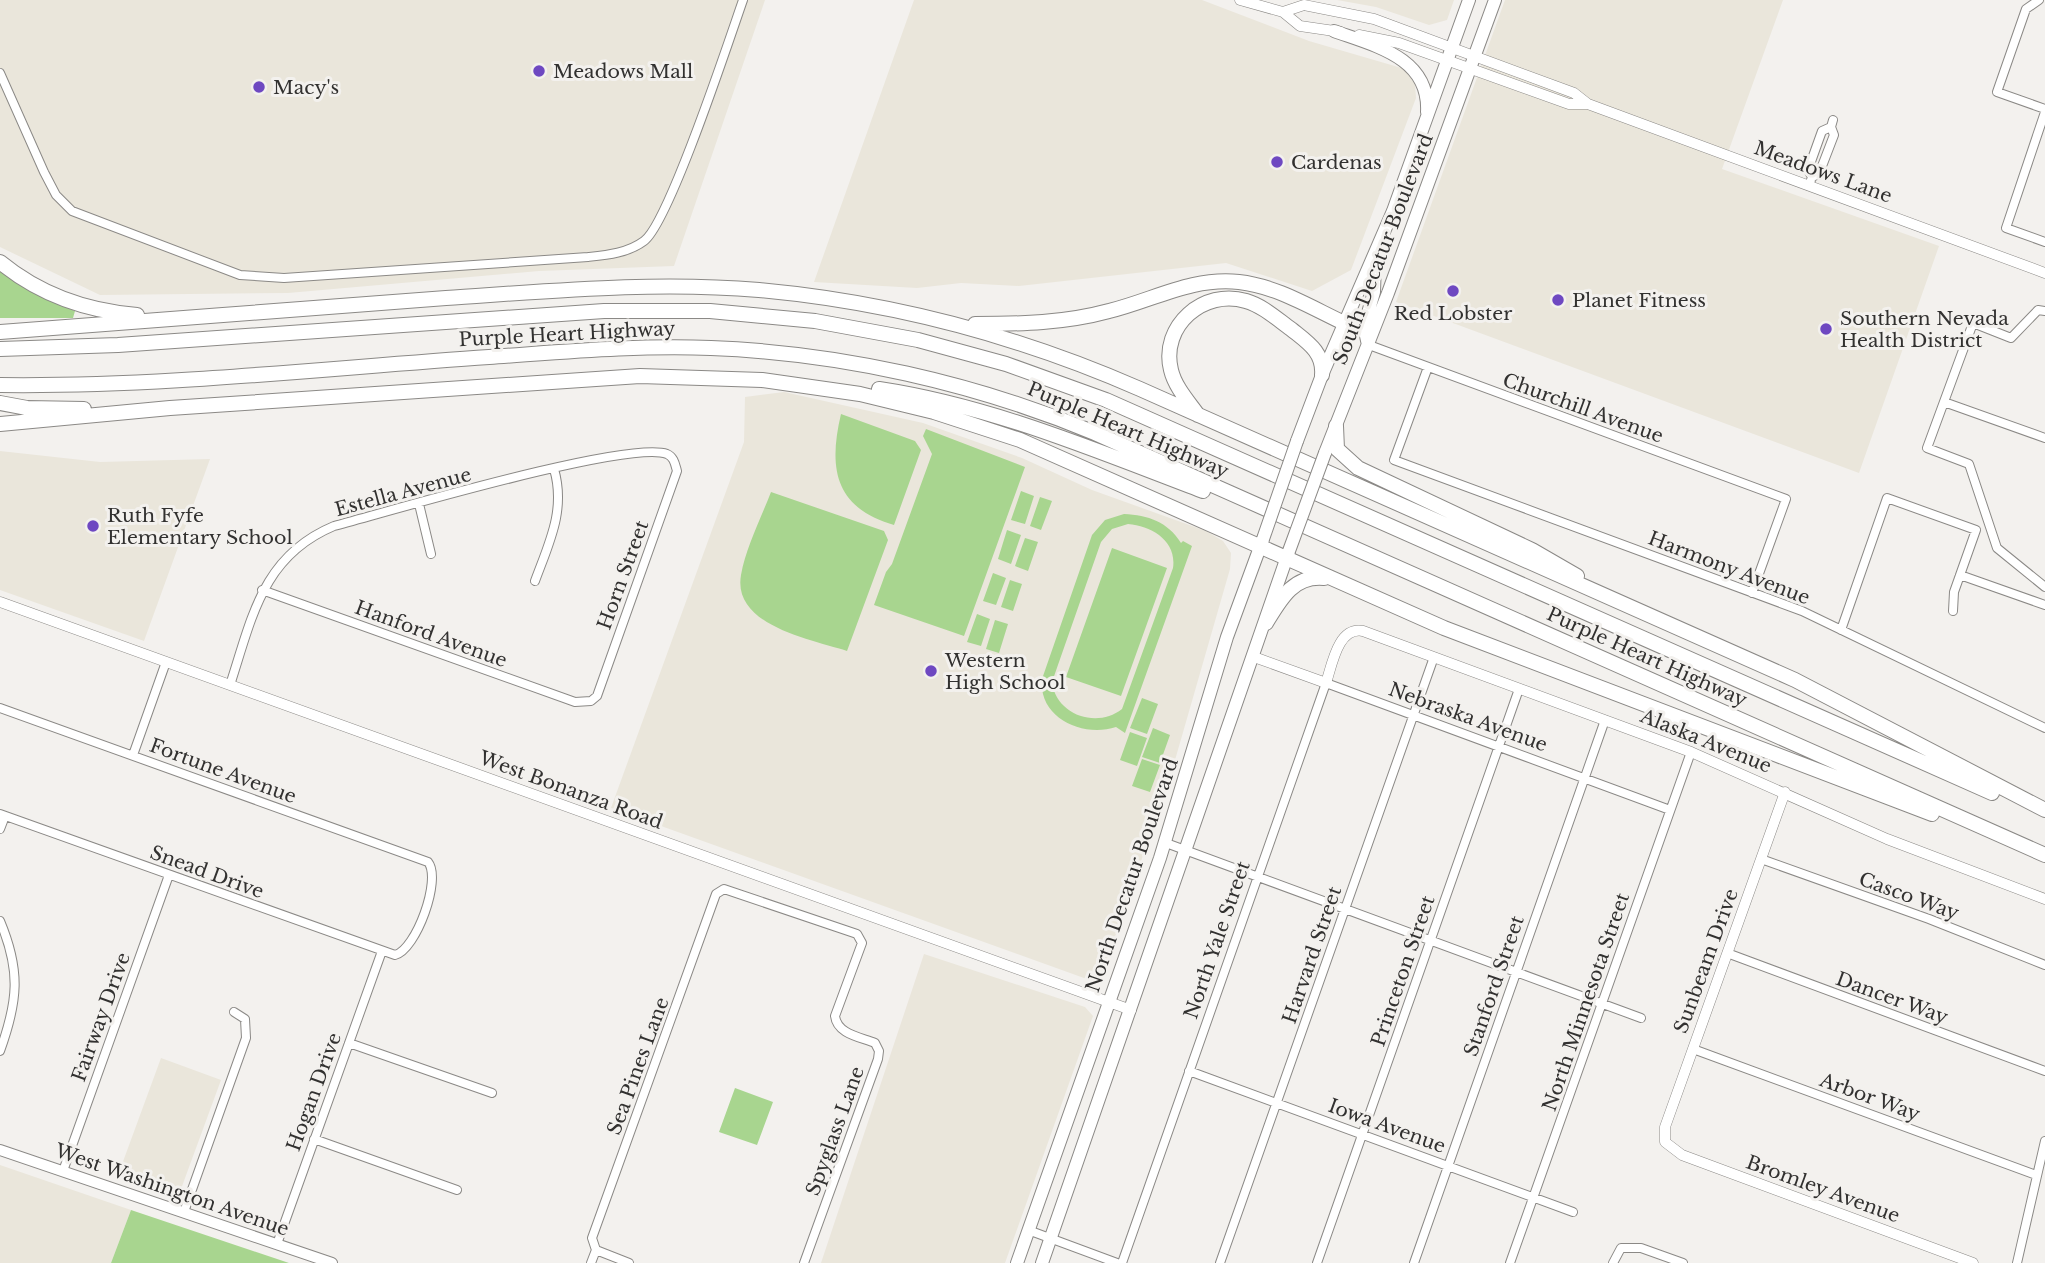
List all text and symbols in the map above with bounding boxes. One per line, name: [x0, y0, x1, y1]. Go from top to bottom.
place label: Meadows Mall: [553, 60, 693, 83]
marker: Meadows Mall: [531, 63, 547, 79]
place label: Macy's: [273, 76, 339, 99]
marker: Macy's: [251, 79, 267, 95]
street label: South Decatur Boulevard: [1328, 130, 1438, 368]
street label: Meadows Lane: [1751, 136, 1895, 208]
place label: Cardenas: [1291, 151, 1382, 174]
marker: Cardenas: [1269, 154, 1285, 170]
marker: Red Lobster: [1445, 283, 1461, 299]
place label: Planet Fitness: [1572, 289, 1706, 312]
marker: Planet Fitness: [1550, 292, 1566, 308]
place label: Red Lobster: [1394, 302, 1512, 325]
place label: Southern Nevada Health District: [1840, 307, 2009, 352]
street label: Purple Heart Highway: [458, 317, 676, 351]
marker: Southern Nevada Health District: [1818, 321, 1834, 337]
street label: Churchill Avenue: [1500, 368, 1666, 448]
street label: Purple Heart Highway: [1024, 377, 1232, 483]
street label: Estella Avenue: [332, 463, 474, 521]
place label: Ruth Fyfe Elementary School: [107, 504, 293, 549]
street label: Horn Street: [593, 517, 654, 633]
marker: Ruth Fyfe Elementary School: [85, 518, 101, 534]
street label: Harmony Avenue: [1645, 527, 1813, 609]
street label: Hanford Avenue: [352, 596, 510, 672]
street label: Purple Heart Highway: [1543, 602, 1751, 712]
place label: Western High School: [944, 649, 1066, 694]
marker: Western High School: [923, 663, 939, 679]
street label: Nebraska Avenue: [1386, 678, 1550, 756]
street label: Alaska Avenue: [1636, 704, 1775, 778]
street label: Fortune Avenue: [147, 734, 299, 808]
street label: West Bonanza Road: [475, 746, 666, 834]
street label: North Decatur Boulevard: [1081, 755, 1183, 995]
street label: Snead Drive: [147, 841, 267, 903]
street label: North Yale Street: [1179, 857, 1255, 1022]
street label: Casco Way: [1856, 867, 1962, 925]
street label: Harvard Street: [1278, 883, 1346, 1027]
street label: Sunbeam Drive: [1669, 886, 1743, 1036]
street label: North Minnesota Street: [1538, 889, 1634, 1114]
street label: Princeton Street: [1366, 892, 1440, 1049]
street label: Stanford Street: [1459, 912, 1529, 1059]
street label: Fairway Drive: [67, 949, 135, 1085]
street label: Dancer Way: [1833, 967, 1951, 1029]
street label: Sea Pines Lane: [602, 994, 674, 1138]
street label: Hogan Drive: [282, 1030, 346, 1154]
street label: Spyglass Lane: [801, 1063, 869, 1199]
street label: Arbor Way: [1816, 1068, 1923, 1126]
street label: Iowa Avenue: [1325, 1094, 1449, 1158]
street label: West Washington Avenue: [51, 1139, 292, 1241]
street label: Bromley Avenue: [1743, 1151, 1903, 1227]

